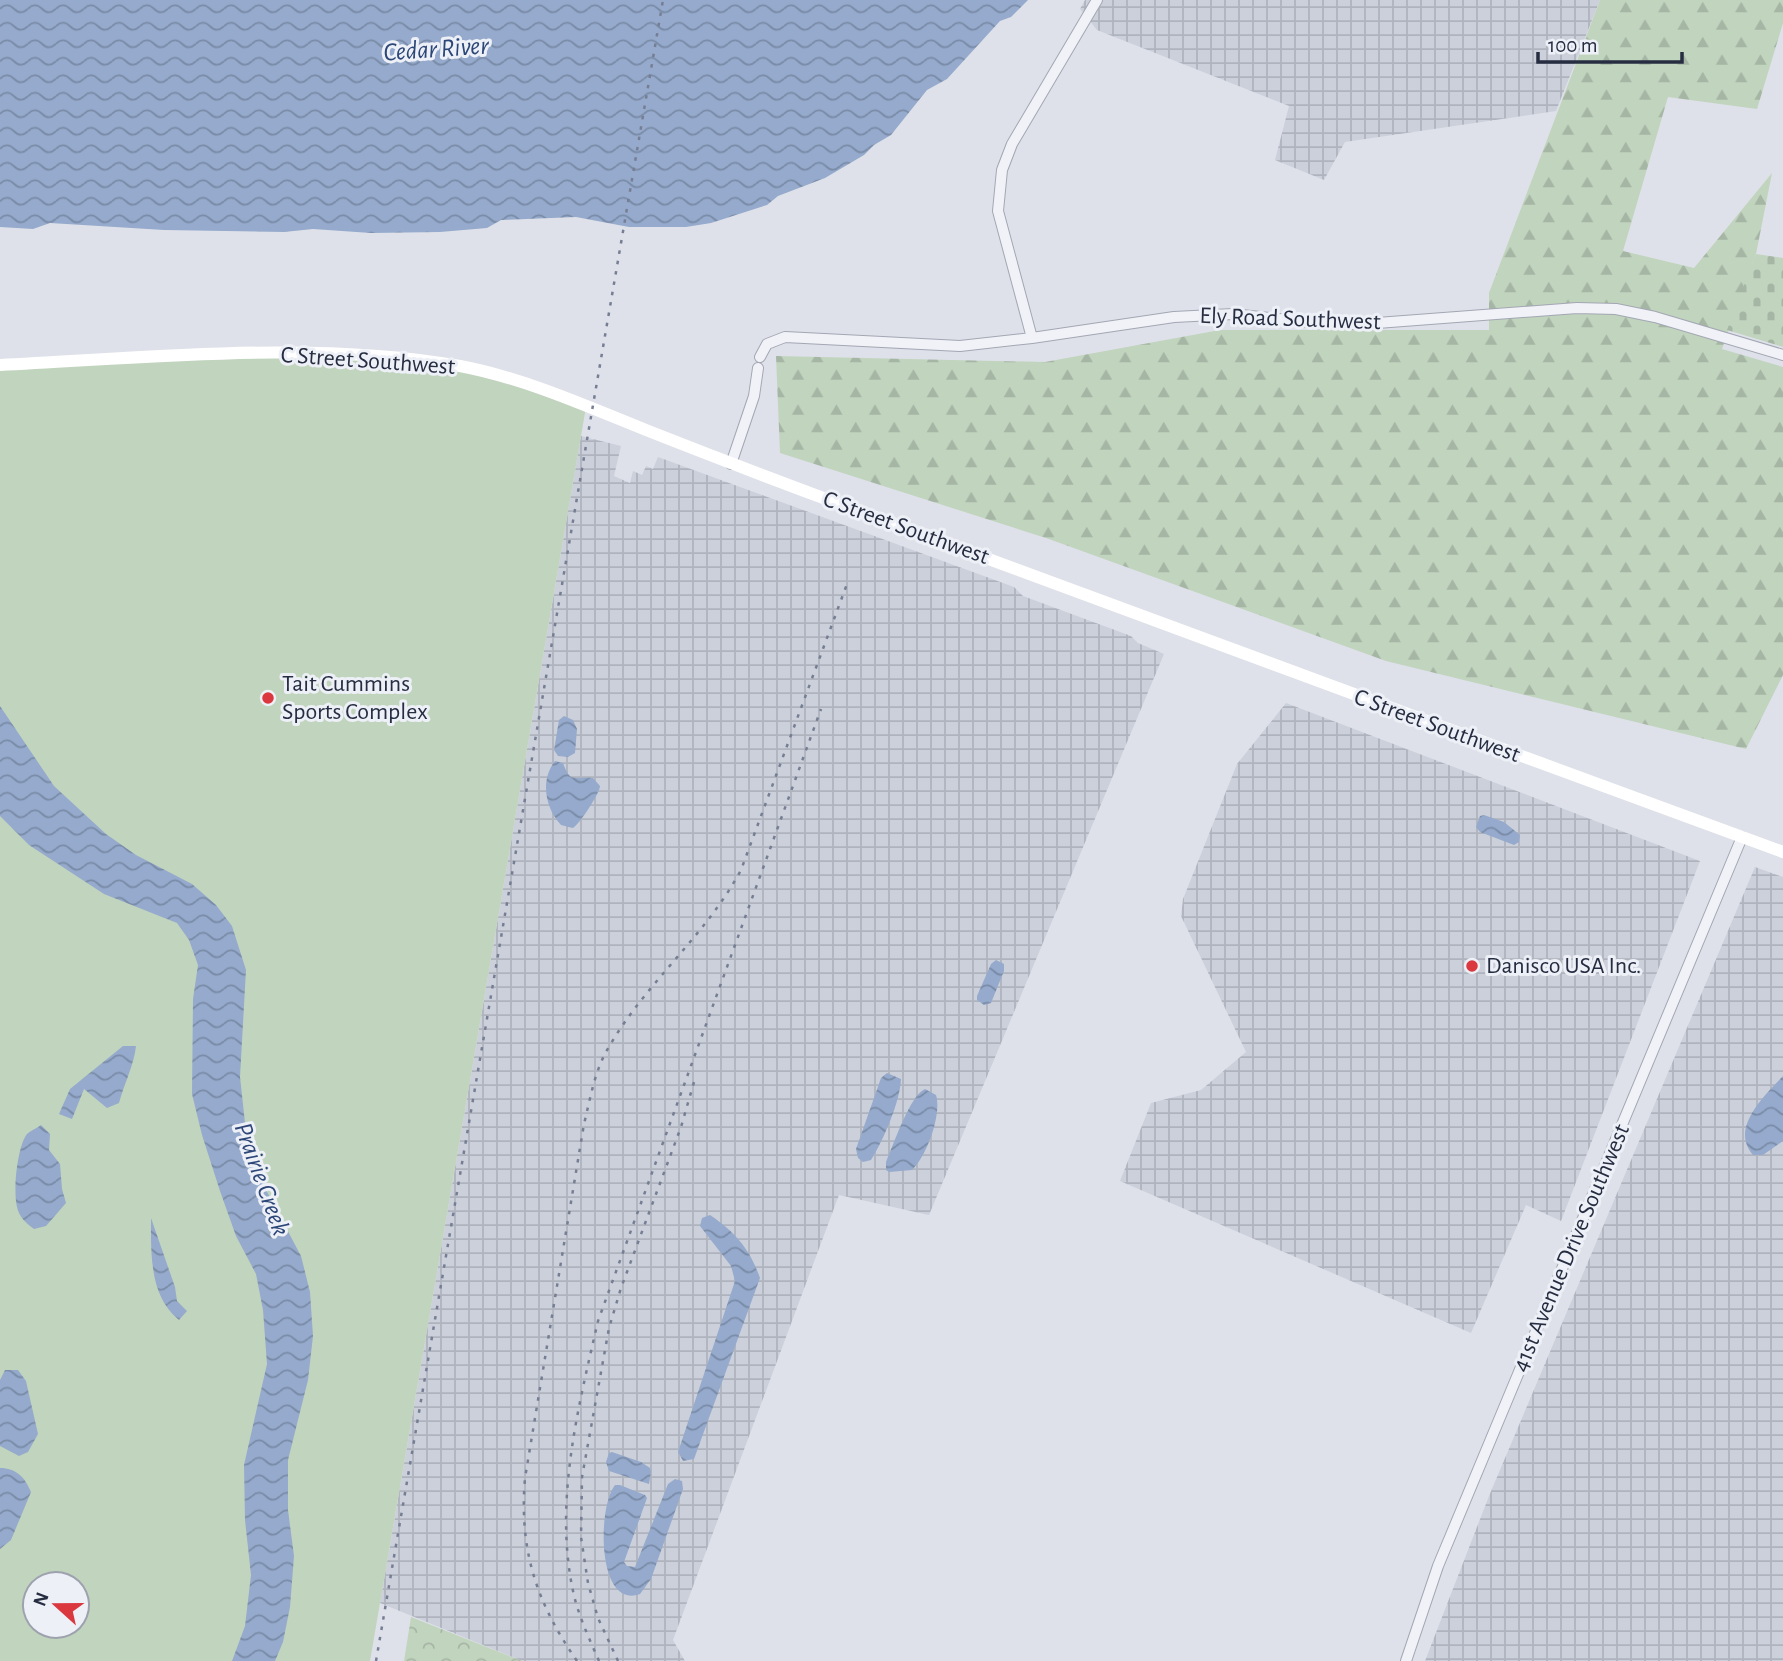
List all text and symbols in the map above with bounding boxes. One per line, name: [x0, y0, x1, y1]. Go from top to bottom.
scale bar: [1538, 21, 1682, 65]
water label: Cedar River: [383, 32, 491, 66]
text: 100 m: [1548, 35, 1598, 56]
street label: Ely Road Southwest: [1199, 304, 1381, 334]
street label: C Street Southwest: [280, 343, 456, 379]
street label: C Street Southwest: [820, 487, 993, 569]
place label: Tait Cummins Sports Complex: [282, 672, 428, 724]
street label: C Street Southwest: [1351, 685, 1524, 767]
marker: Tait Cummins Sports Complex: [260, 690, 276, 706]
place label: Danisco USA Inc.: [1486, 954, 1641, 978]
marker: Danisco USA Inc.: [1464, 958, 1480, 974]
water label: Prairie Creek: [230, 1119, 294, 1239]
street label: 41st Avenue Drive Southwest: [1508, 1121, 1634, 1375]
north arrow: [21, 1570, 91, 1640]
text: N: [30, 1590, 53, 1609]

